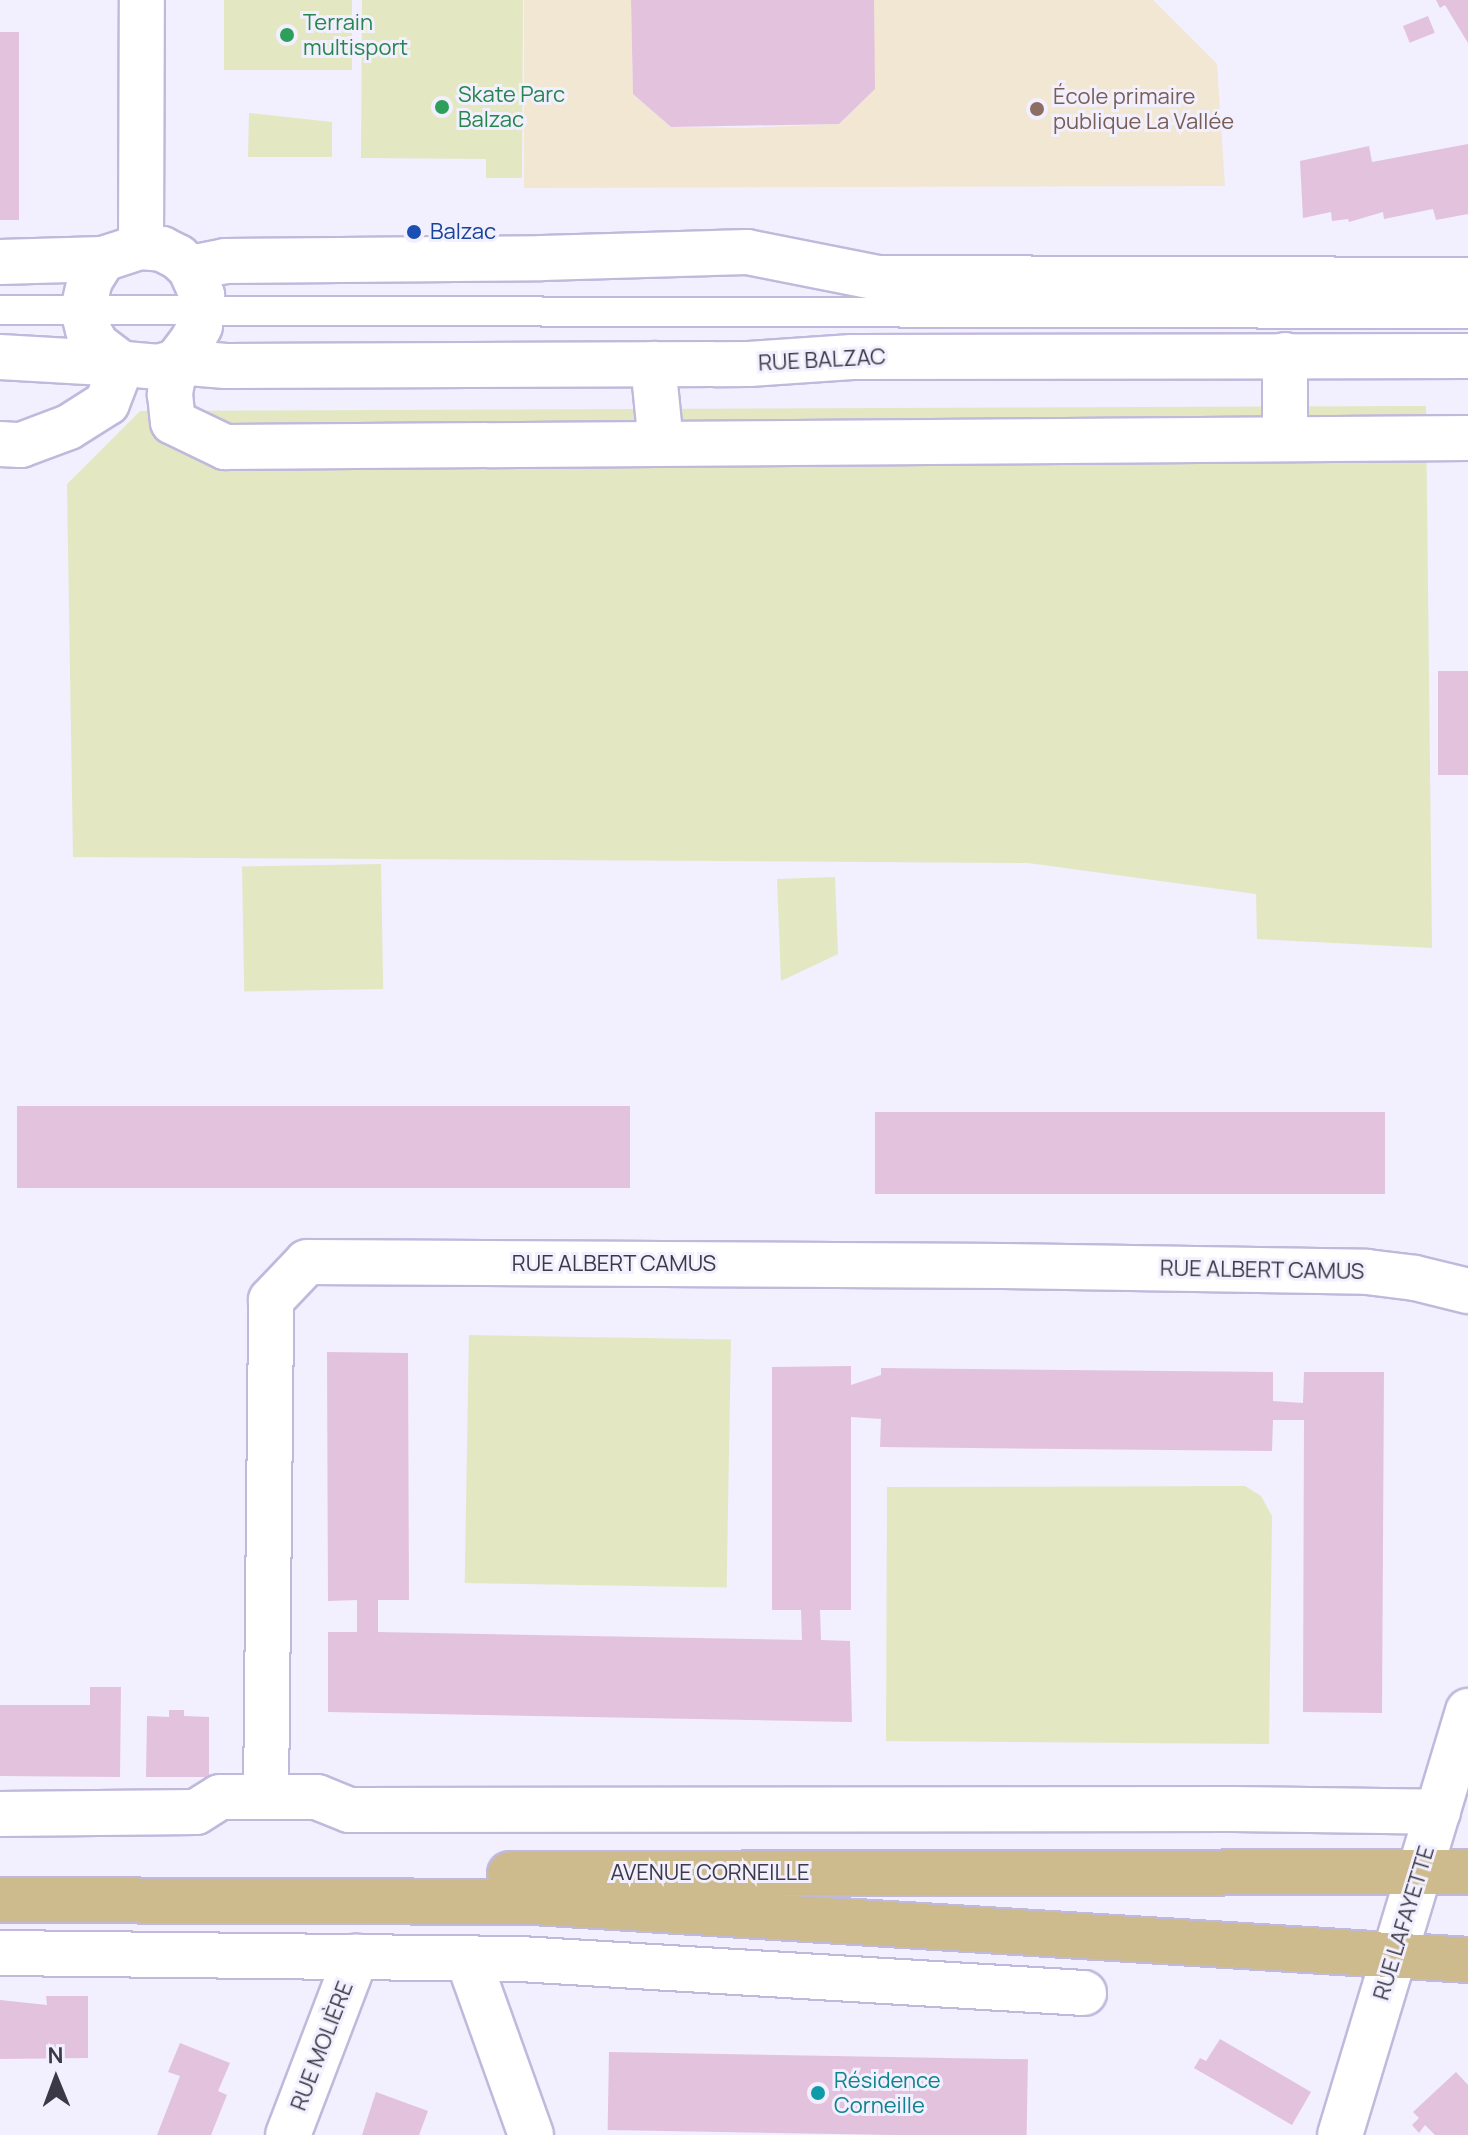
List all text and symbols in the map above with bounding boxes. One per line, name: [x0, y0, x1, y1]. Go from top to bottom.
place label: Terrain multisport: [303, 9, 408, 60]
marker: Terrain multisport: [278, 26, 296, 44]
place label: Skate Parc Balzac: [458, 81, 565, 132]
place label: École primaire publique La Vallée: [1053, 83, 1234, 134]
marker: Skate Parc Balzac: [433, 98, 451, 116]
marker: École primaire publique La Vallée: [1028, 100, 1046, 118]
place label: Balzac: [430, 219, 496, 245]
marker: Balzac: [405, 223, 423, 241]
street label: RUE BALZAC: [758, 343, 886, 377]
street label: RUE ALBERT CAMUS: [512, 1251, 716, 1277]
street label: RUE ALBERT CAMUS: [1159, 1255, 1365, 1285]
street label: RUE LAFAYETTE: [1368, 1843, 1440, 2003]
street label: AVENUE CORNEILLE: [611, 1860, 809, 1886]
street label: RUE MOLIÈRE: [285, 1978, 359, 2114]
north arrow: [16, 2039, 96, 2119]
text: N: [47, 2040, 64, 2070]
place label: Résidence Corneille: [834, 2067, 941, 2118]
marker: Résidence Corneille: [809, 2084, 827, 2102]

